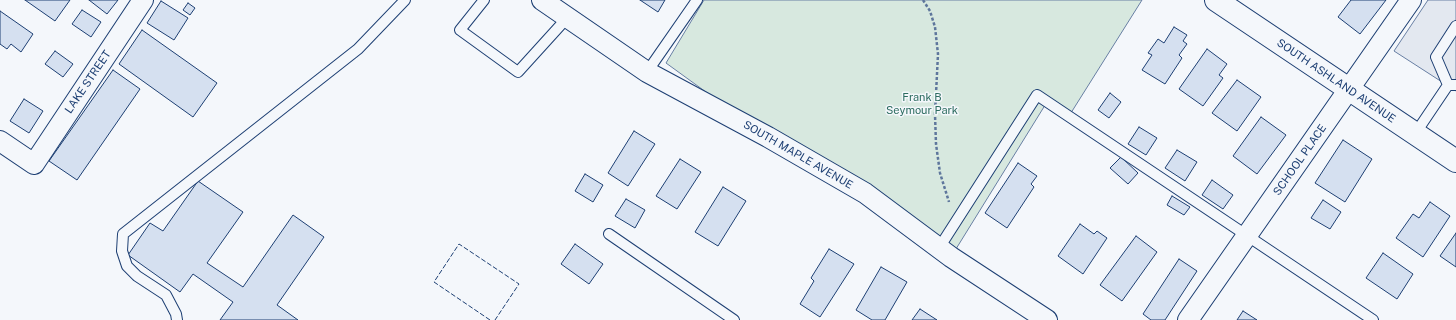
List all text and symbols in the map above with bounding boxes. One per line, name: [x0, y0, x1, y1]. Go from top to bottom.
street label: SOUTH ASHLAND AVENUE: [1274, 36, 1398, 126]
street label: LAKE STREET: [62, 48, 114, 116]
park label: Frank B Seymour Park: [886, 91, 958, 117]
street label: SOUTH MAPLE AVENUE: [741, 118, 855, 192]
street label: SCHOOL PLACE: [1271, 122, 1329, 198]

